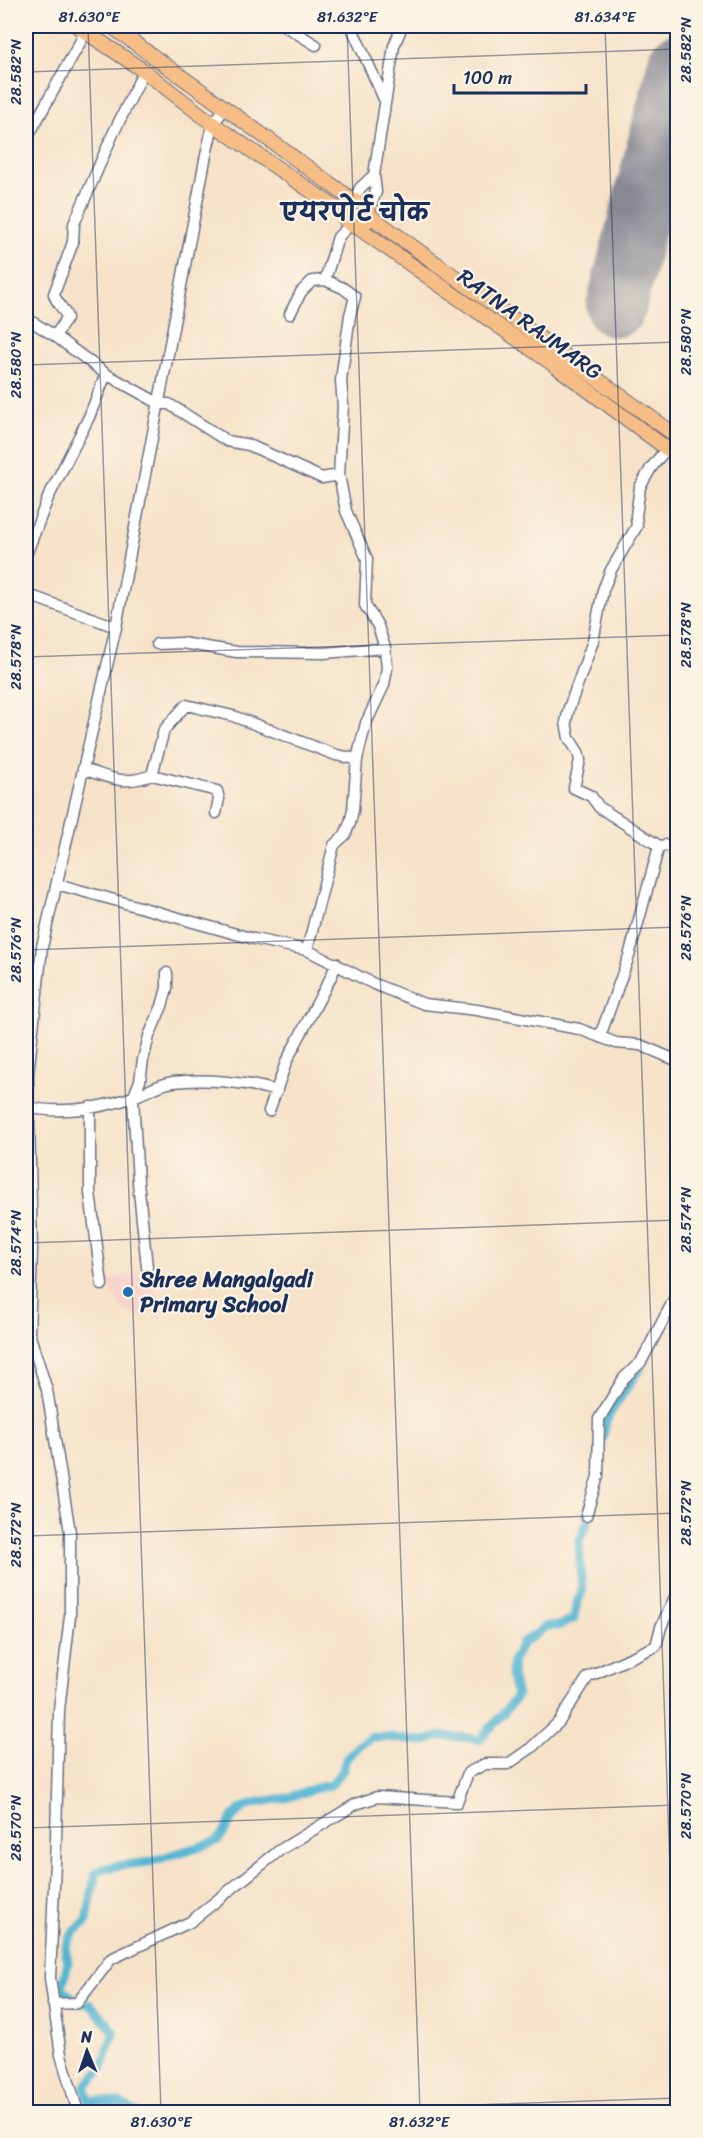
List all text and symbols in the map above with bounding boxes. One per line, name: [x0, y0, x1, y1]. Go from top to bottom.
text: 81.630°E: [59, 4, 121, 30]
text: 81.632°E: [317, 4, 379, 30]
text: 81.634°E: [575, 4, 637, 30]
text: 28.582°N: [673, 16, 699, 83]
text: 28.582°N: [3, 38, 29, 105]
scale bar: [454, 57, 586, 95]
text: 100 m: [463, 62, 512, 94]
district label: एयरपोर्ट चोक: [279, 192, 431, 234]
street label: RATNA RAJMARG: [449, 258, 611, 390]
text: 28.580°N: [673, 308, 699, 375]
text: 28.580°N: [3, 331, 29, 398]
text: 28.578°N: [673, 601, 699, 668]
text: 28.578°N: [3, 623, 29, 690]
text: 28.576°N: [673, 895, 699, 961]
text: 28.576°N: [3, 917, 29, 983]
text: 28.574°N: [673, 1186, 699, 1253]
text: 28.574°N: [3, 1209, 29, 1276]
place label: Shree Mangalgadi Primary School: [139, 1260, 314, 1324]
marker: Shree Mangalgadi Primary School: [121, 1285, 135, 1299]
text: 28.572°N: [673, 1480, 699, 1546]
text: 28.572°N: [3, 1502, 29, 1568]
text: 28.570°N: [673, 1772, 699, 1839]
text: 28.570°N: [3, 1794, 29, 1861]
north arrow: [57, 2021, 117, 2081]
text: N: [79, 2022, 93, 2051]
text: 81.630°E: [131, 2109, 193, 2135]
text: 81.632°E: [389, 2109, 451, 2135]

